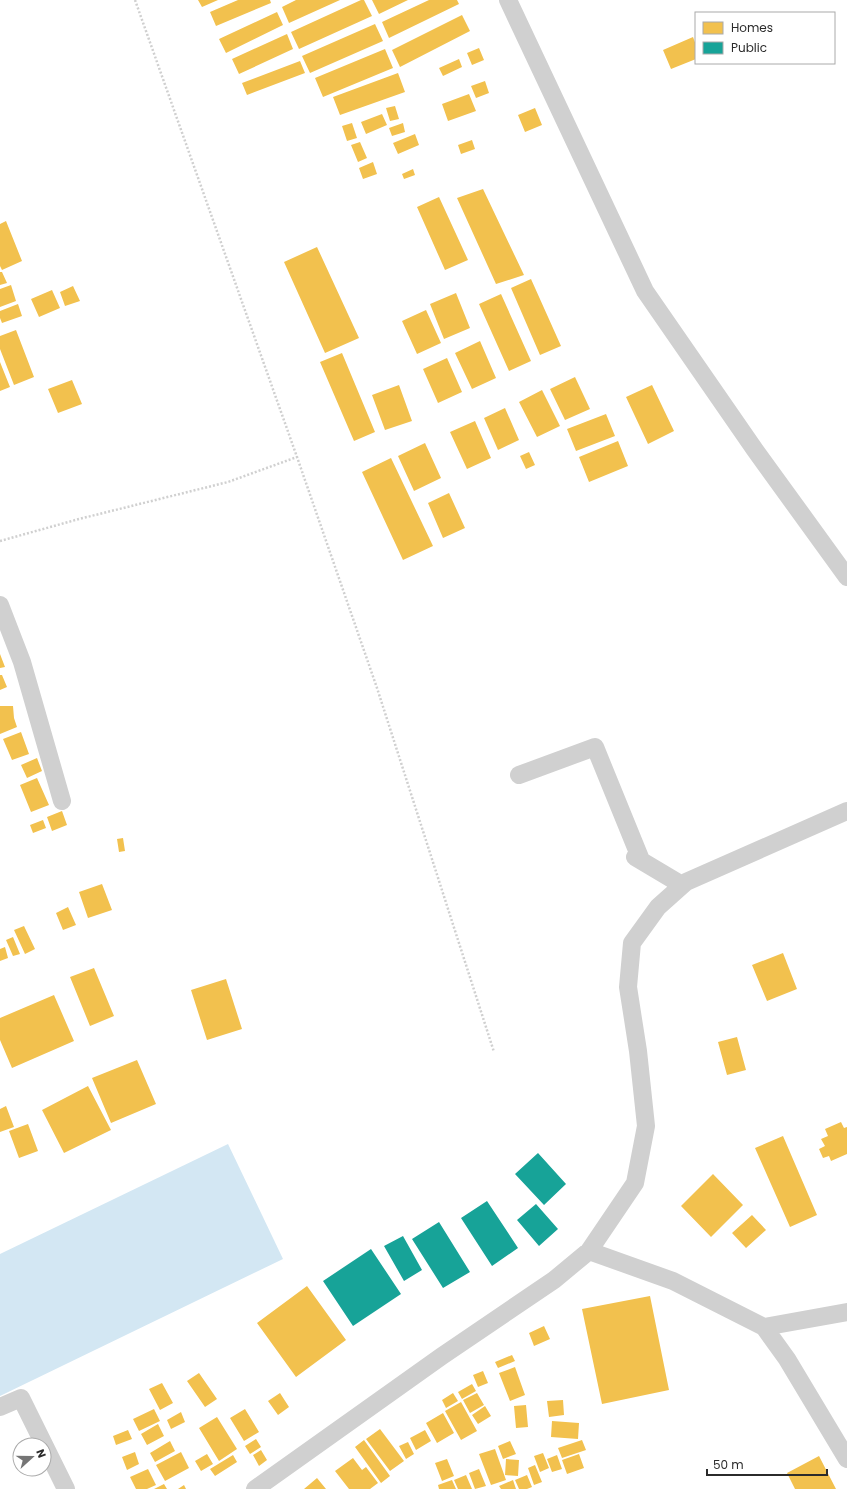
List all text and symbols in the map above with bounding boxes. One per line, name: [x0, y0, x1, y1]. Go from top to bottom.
legend: [695, 12, 835, 64]
text: Homes: [731, 19, 773, 36]
text: Public: [731, 39, 767, 56]
north arrow: [12, 1437, 52, 1477]
text: N: [32, 1447, 50, 1460]
scale bar: [707, 1451, 827, 1477]
text: 50 m: [713, 1456, 744, 1473]

